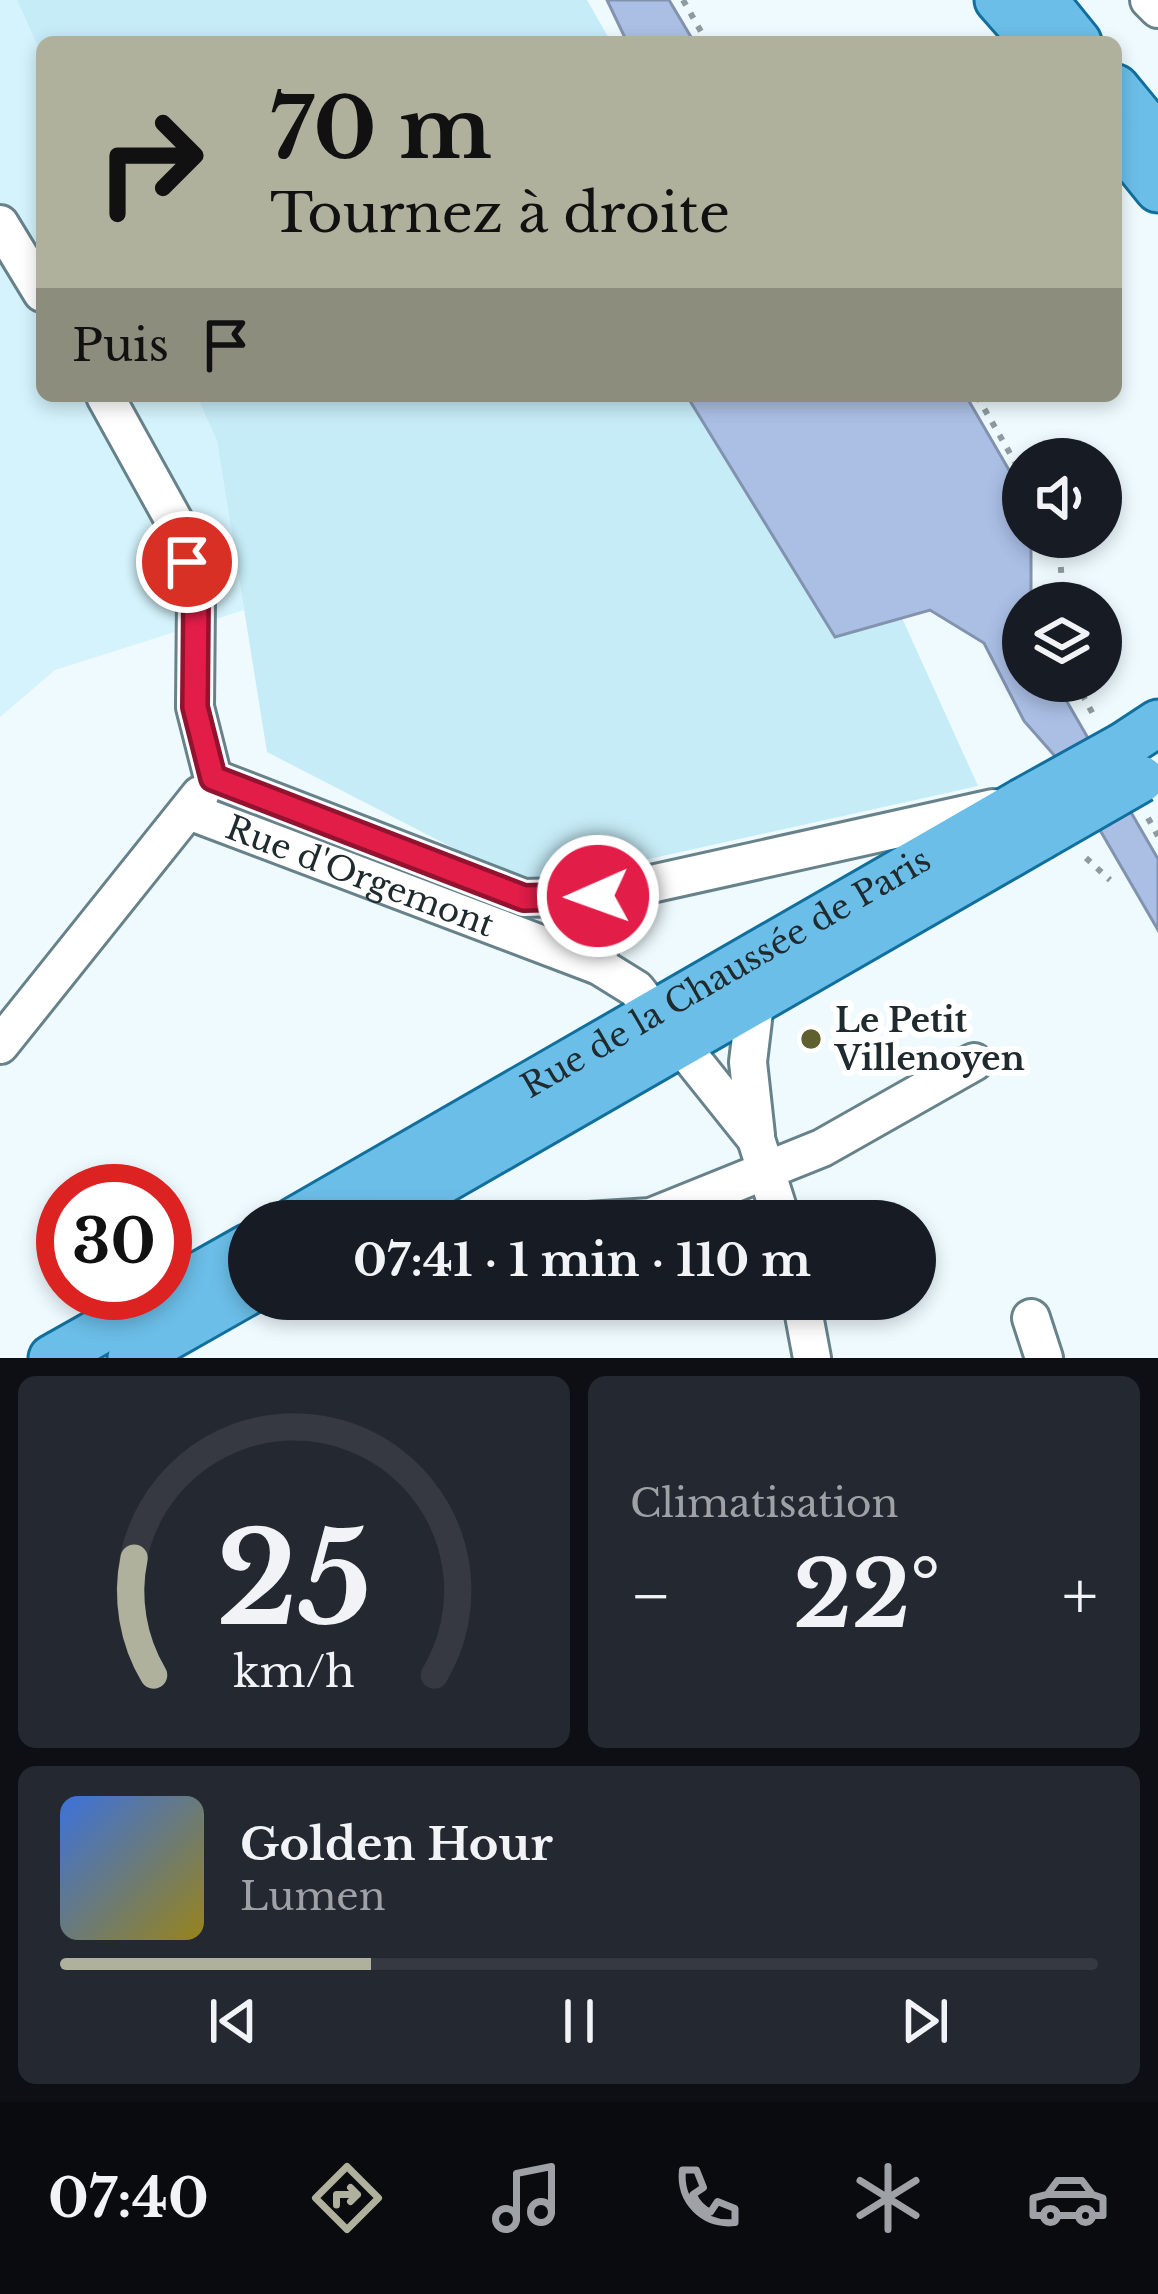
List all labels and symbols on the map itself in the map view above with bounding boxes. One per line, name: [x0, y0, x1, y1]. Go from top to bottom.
pin: [136, 511, 238, 613]
street label: Rue d'Orgemont: [220, 807, 500, 946]
position arrow: [535, 833, 661, 959]
street label: Rue de la Chaussée de Paris: [514, 839, 938, 1107]
place label: Le Petit Villenoyen: [833, 1000, 1025, 1079]
marker: Le Petit Villenoyen: [798, 1026, 824, 1052]
speed limit sign: 30: [36, 1164, 192, 1320]

